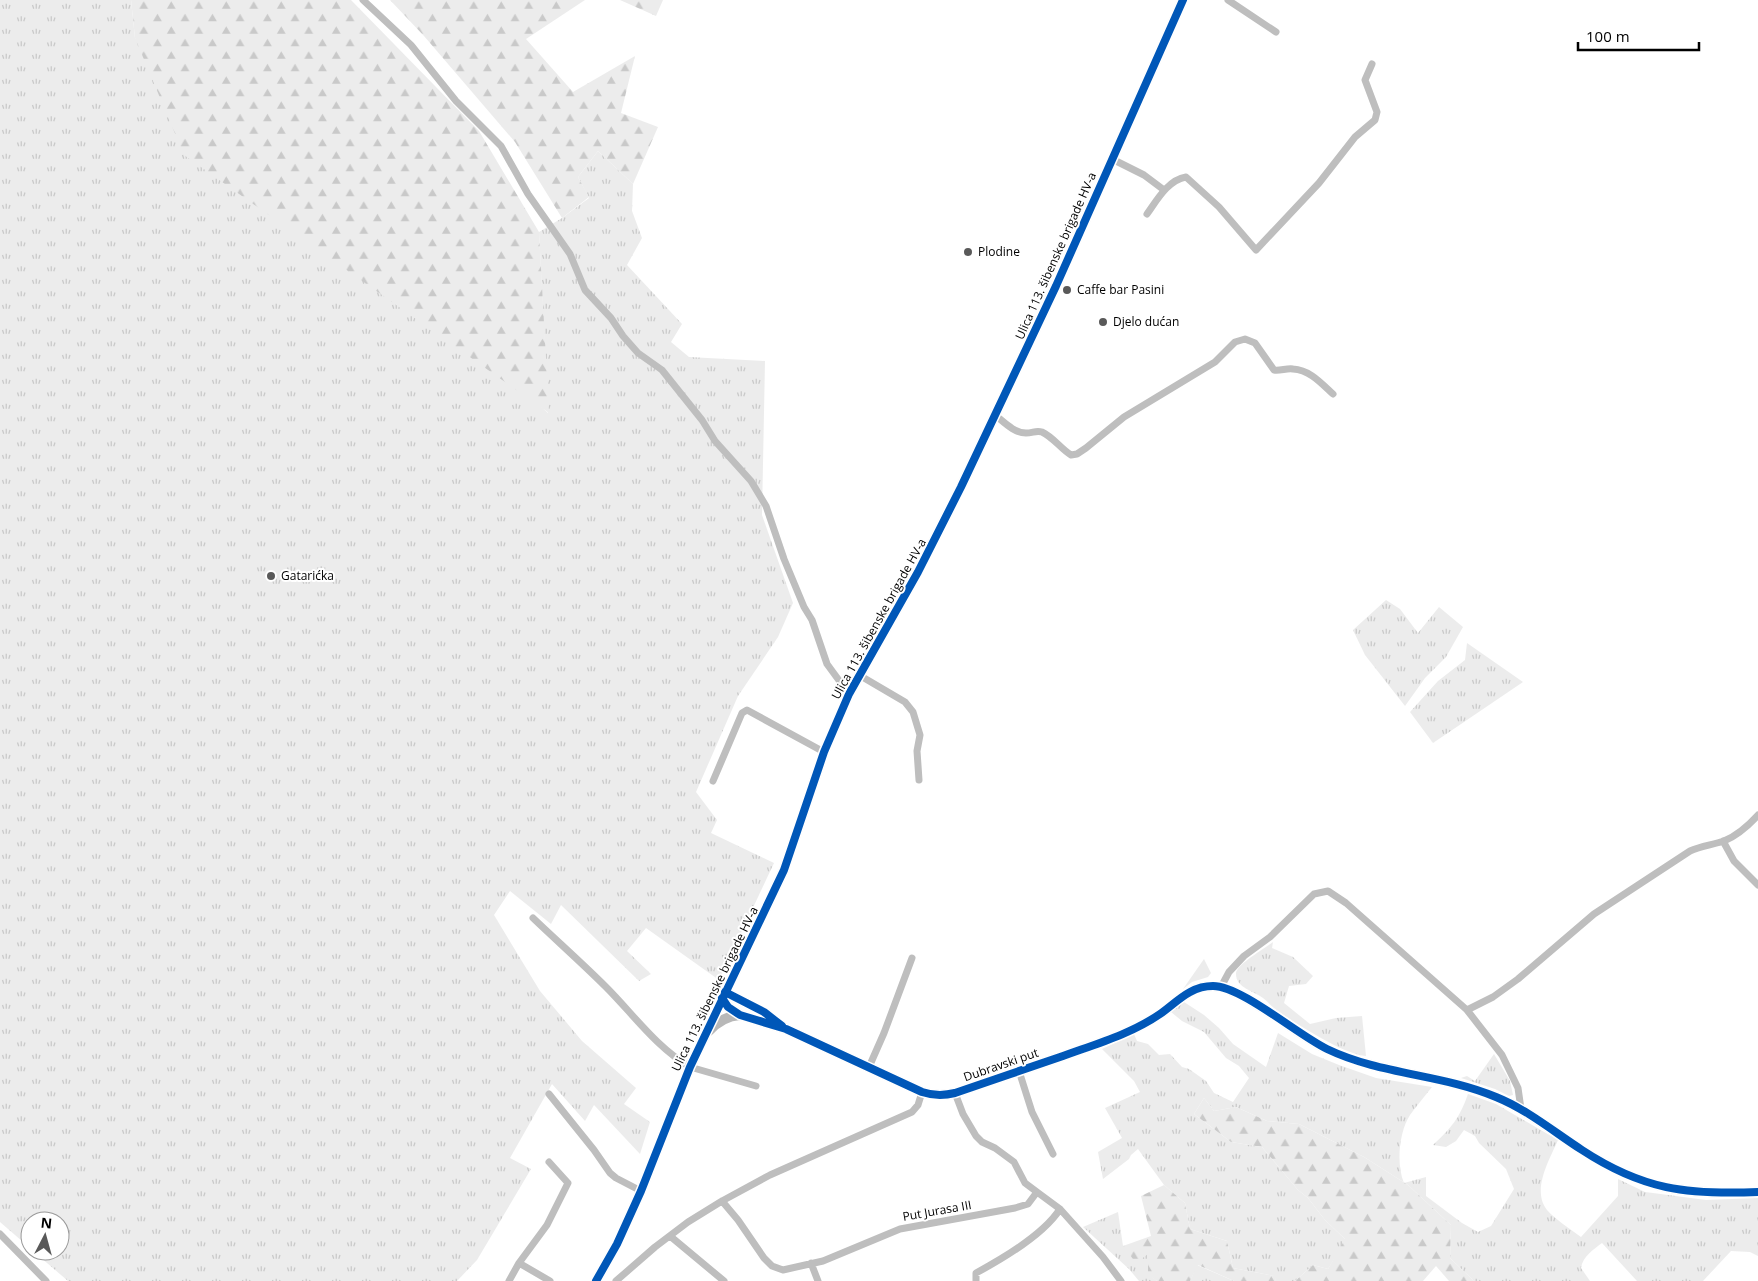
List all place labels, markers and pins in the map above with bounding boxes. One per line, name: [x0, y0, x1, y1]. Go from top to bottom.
place label: Plodine: [978, 243, 1020, 260]
marker: Plodine: [962, 246, 974, 258]
place label: Caffe bar Pasini: [1077, 281, 1164, 298]
marker: Caffe bar Pasini: [1061, 284, 1073, 296]
place label: Djelo dućan: [1113, 313, 1179, 330]
marker: Djelo dućan: [1097, 316, 1109, 328]
place label: Gatarićka: [281, 567, 334, 584]
marker: Gatarićka: [265, 570, 277, 582]

